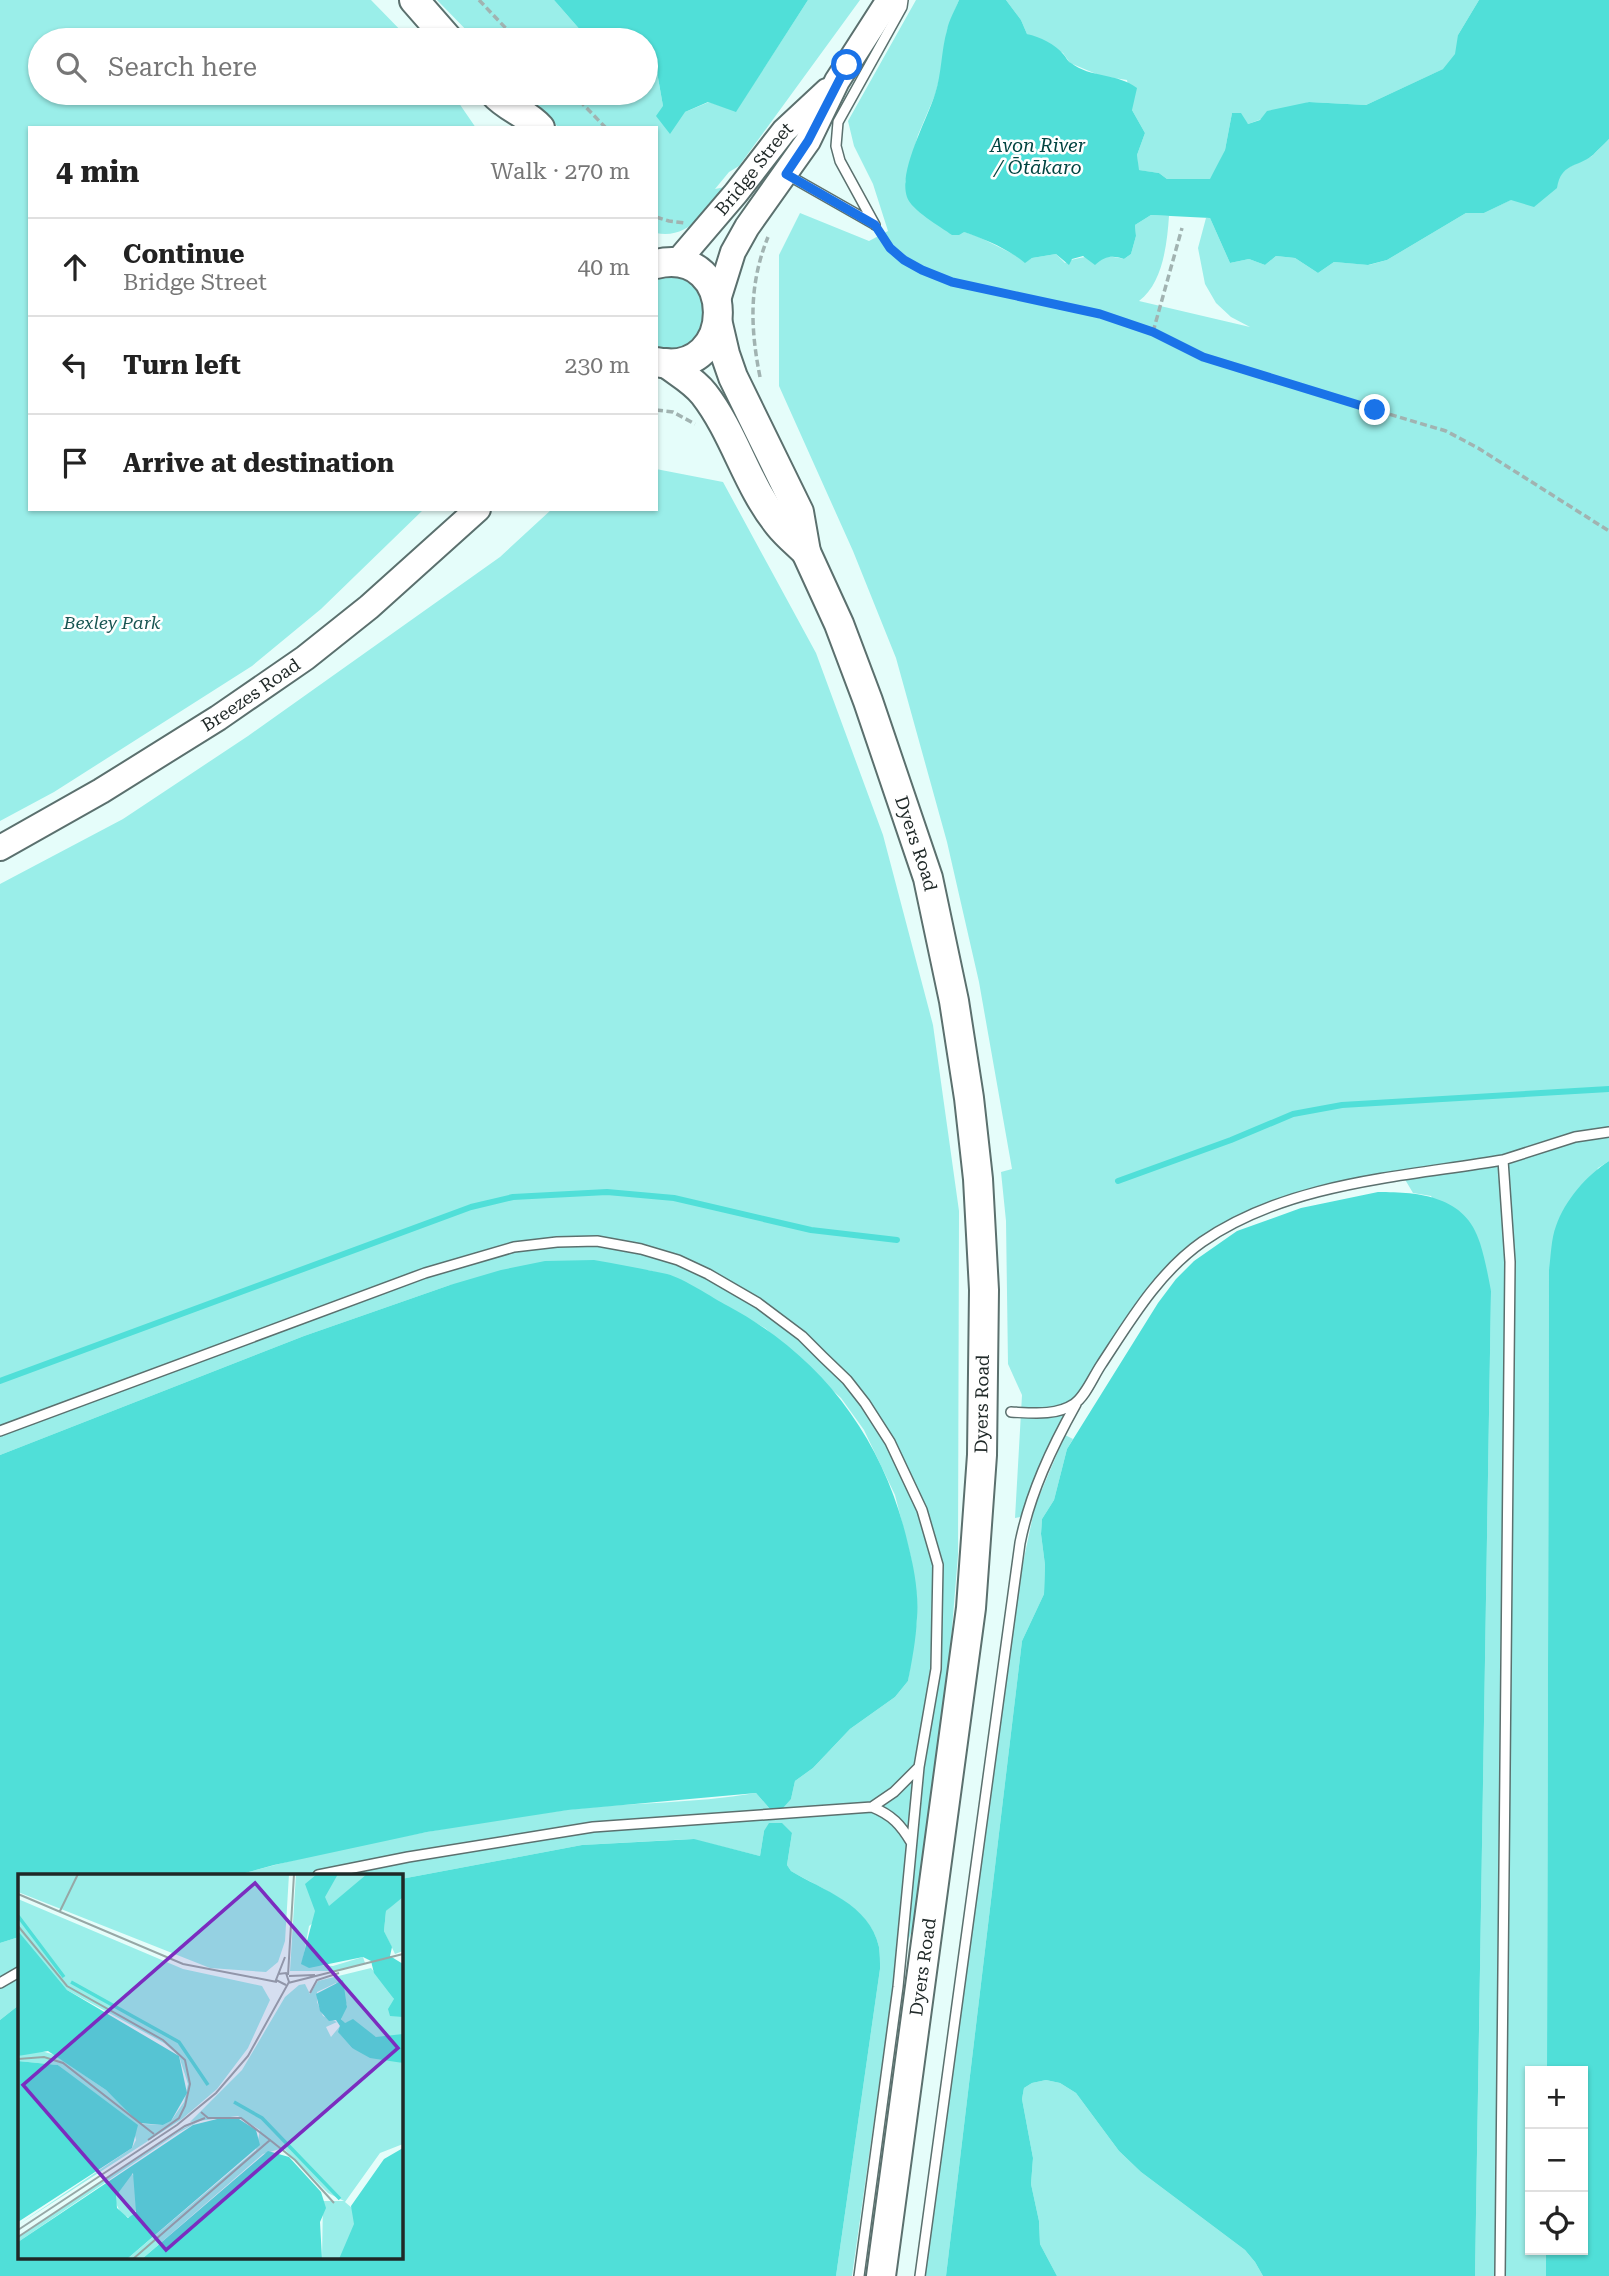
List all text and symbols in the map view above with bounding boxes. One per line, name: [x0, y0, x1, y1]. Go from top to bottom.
search box: [28, 28, 658, 105]
icon: search: [52, 48, 90, 86]
route start: [831, 49, 862, 80]
text: Search here: [108, 52, 257, 82]
street label: Bridge Street: [711, 117, 797, 219]
water label: Avon River / Ōtākaro: [989, 134, 1086, 179]
text: 4 min: [56, 154, 139, 189]
text: Walk · 270 m: [491, 158, 630, 185]
text: Continue: [123, 239, 245, 269]
icon: ahead: [56, 248, 94, 286]
text: 40 m: [577, 254, 630, 281]
text: Bridge Street: [123, 269, 267, 296]
icon: left: [56, 346, 94, 384]
text: Turn left: [123, 350, 241, 380]
text: 230 m: [565, 352, 630, 379]
route end: [1359, 394, 1390, 425]
icon: arrive: [56, 444, 94, 482]
text: Arrive at destination: [123, 448, 394, 478]
park label: Bexley Park: [62, 612, 161, 633]
street label: Breezes Road: [198, 653, 304, 736]
street label: Dyers Road: [891, 793, 942, 893]
street label: Dyers Road: [970, 1354, 993, 1454]
inset map: [18, 1874, 402, 2258]
street label: Dyers Road: [905, 1916, 940, 2017]
map controls: [1525, 2066, 1588, 2255]
button: +: [1525, 2066, 1588, 2129]
button: −: [1525, 2129, 1588, 2192]
button: locate: [1525, 2192, 1588, 2255]

